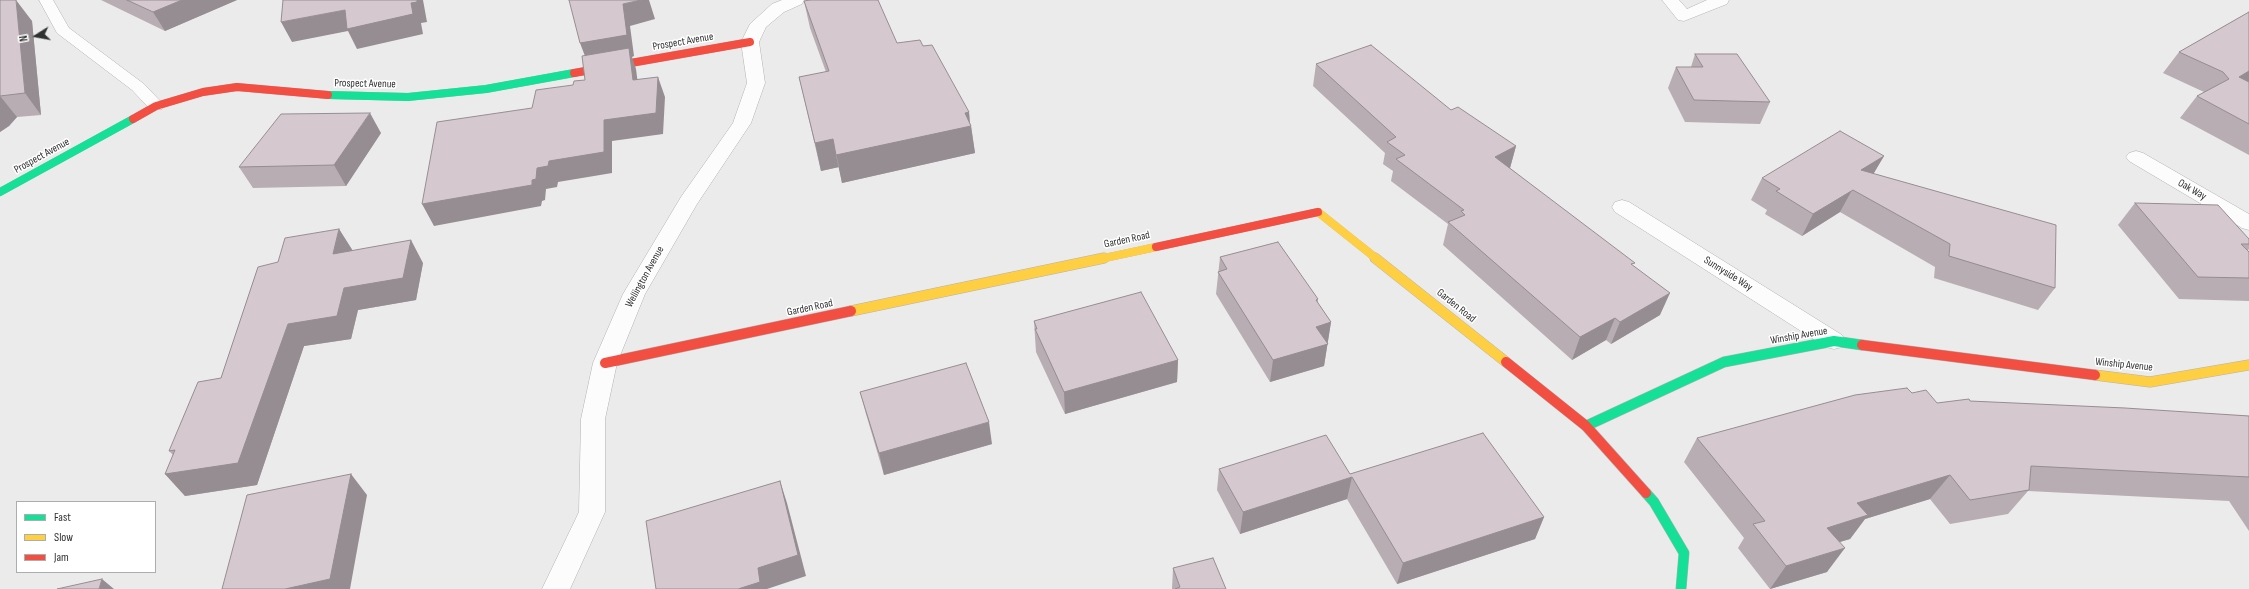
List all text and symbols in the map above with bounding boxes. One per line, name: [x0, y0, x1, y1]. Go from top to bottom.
north arrow: [16, 16, 56, 56]
street label: Prospect Avenue: [652, 30, 714, 54]
text: N: [17, 34, 31, 43]
street label: Prospect Avenue: [334, 77, 396, 91]
street label: Prospect Avenue: [12, 135, 72, 177]
street label: Oak Way: [2175, 177, 2209, 203]
street label: Garden Road: [1103, 229, 1151, 251]
street label: Wellington Avenue: [623, 244, 667, 310]
street label: Sunnyside Way: [1701, 254, 1755, 294]
street label: Garden Road: [1434, 286, 1478, 326]
street label: Garden Road: [786, 297, 834, 319]
street label: Winship Avenue: [1769, 324, 1829, 348]
street label: Winship Avenue: [2095, 355, 2153, 375]
legend: [16, 501, 156, 573]
text: Fast: [54, 510, 71, 525]
text: Slow: [54, 530, 73, 545]
text: Jam: [54, 550, 69, 565]

